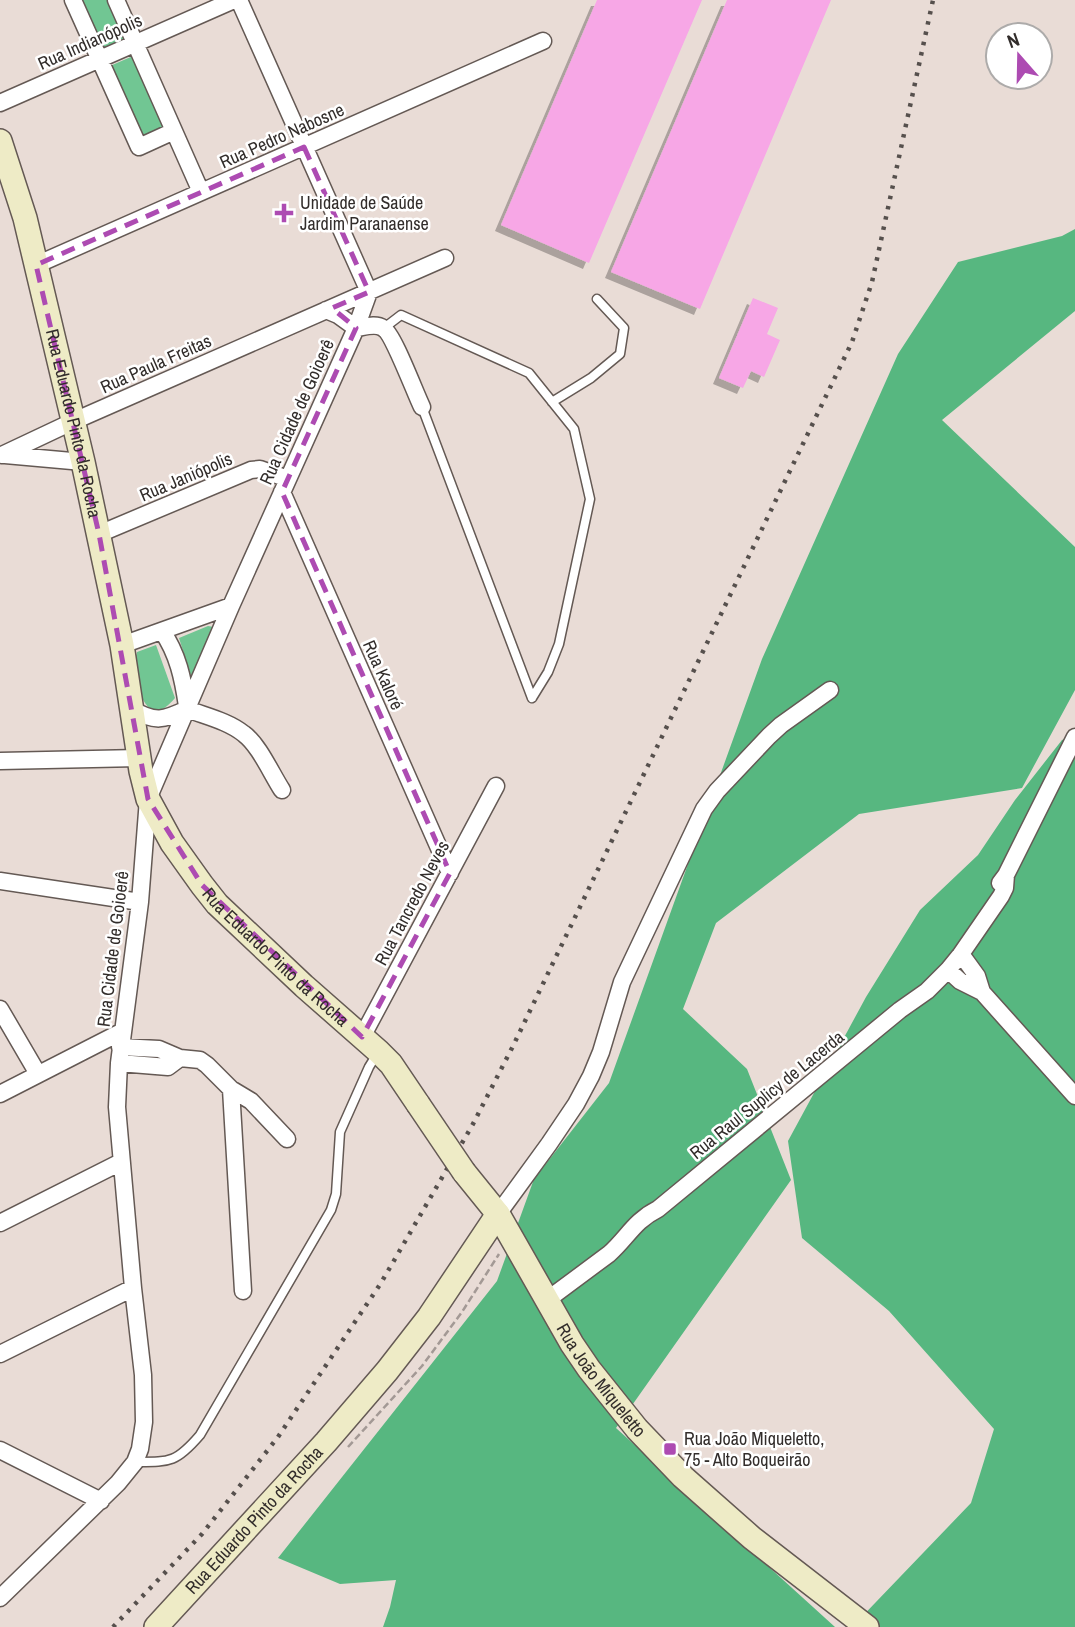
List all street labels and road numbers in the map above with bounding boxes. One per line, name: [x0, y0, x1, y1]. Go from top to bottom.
street label: Rua Indianópolis: [34, 7, 146, 76]
street label: Rua Pedro Nabosne: [216, 97, 348, 174]
street label: Rua Eduardo Pinto da Rocha: [40, 326, 108, 520]
street label: Rua Paula Freitas: [96, 328, 215, 399]
street label: Rua Cidade de Goioerê: [253, 335, 340, 488]
street label: Rua Janiópolis: [136, 446, 236, 507]
street label: Rua Kaloré: [357, 636, 410, 714]
street label: Rua Tancredo Neves: [368, 836, 455, 970]
street label: Rua Cidade de Goioerê: [91, 870, 134, 1028]
street label: Rua Eduardo Pinto da Rocha: [197, 882, 355, 1032]
street label: Rua Raul Suplicy de Lacerda: [684, 1024, 849, 1165]
street label: Rua João Miqueletto: [551, 1319, 652, 1443]
street label: Rua Eduardo Pinto da Rocha: [179, 1440, 328, 1599]

